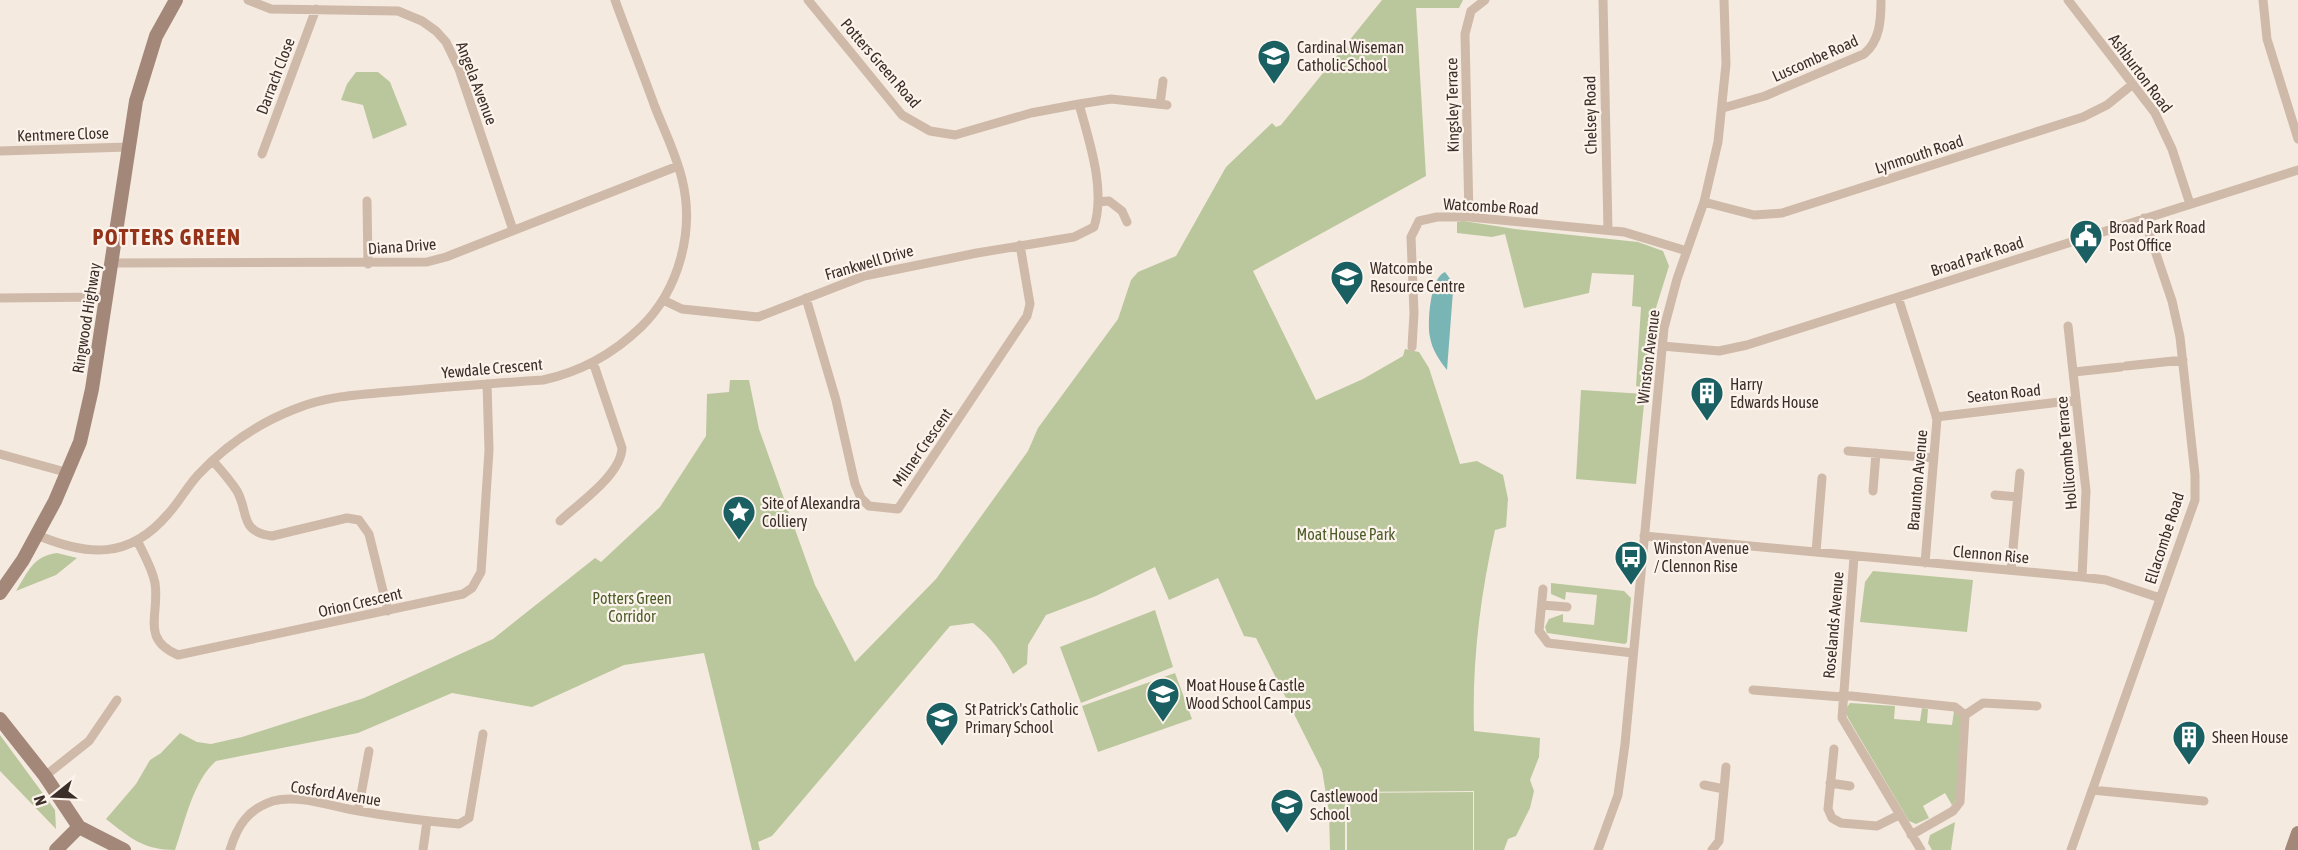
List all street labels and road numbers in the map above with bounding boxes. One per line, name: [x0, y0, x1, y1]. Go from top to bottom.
street label: Potters Green Road: [837, 15, 925, 111]
street label: Ashburton Road: [2106, 30, 2176, 116]
street label: Luscombe Road: [1769, 31, 1861, 85]
street label: Darrach Close: [252, 35, 298, 117]
street label: Angela Avenue: [452, 39, 501, 127]
street label: Kingsley Terrace: [1442, 57, 1463, 153]
street label: Chelsey Road: [1580, 76, 1601, 154]
street label: Kentmere Close: [17, 123, 109, 145]
street label: Lynmouth Road: [1872, 131, 1966, 178]
street label: Watcombe Road: [1443, 195, 1539, 217]
street label: Broad Park Road: [1928, 233, 2026, 279]
street label: Diana Drive: [367, 235, 437, 257]
street label: Frankwell Drive: [823, 241, 915, 283]
street label: Ringwood Highway: [68, 261, 105, 375]
street label: Winston Avenue: [1633, 309, 1663, 405]
street label: Yewdale Crescent: [441, 355, 544, 381]
street label: Seaton Road: [1966, 380, 2042, 406]
street label: Hollicombe Terrace: [2052, 395, 2080, 511]
street label: Milner Crescent: [889, 404, 956, 489]
street label: Braunton Avenue: [1904, 429, 1930, 531]
street label: Ellacombe Road: [2141, 490, 2187, 586]
street label: Clennon Rise: [1952, 542, 2030, 566]
street label: Roselands Avenue: [1819, 571, 1847, 679]
street label: Orion Crescent: [316, 584, 404, 620]
street label: Cosford Avenue: [290, 777, 382, 809]

